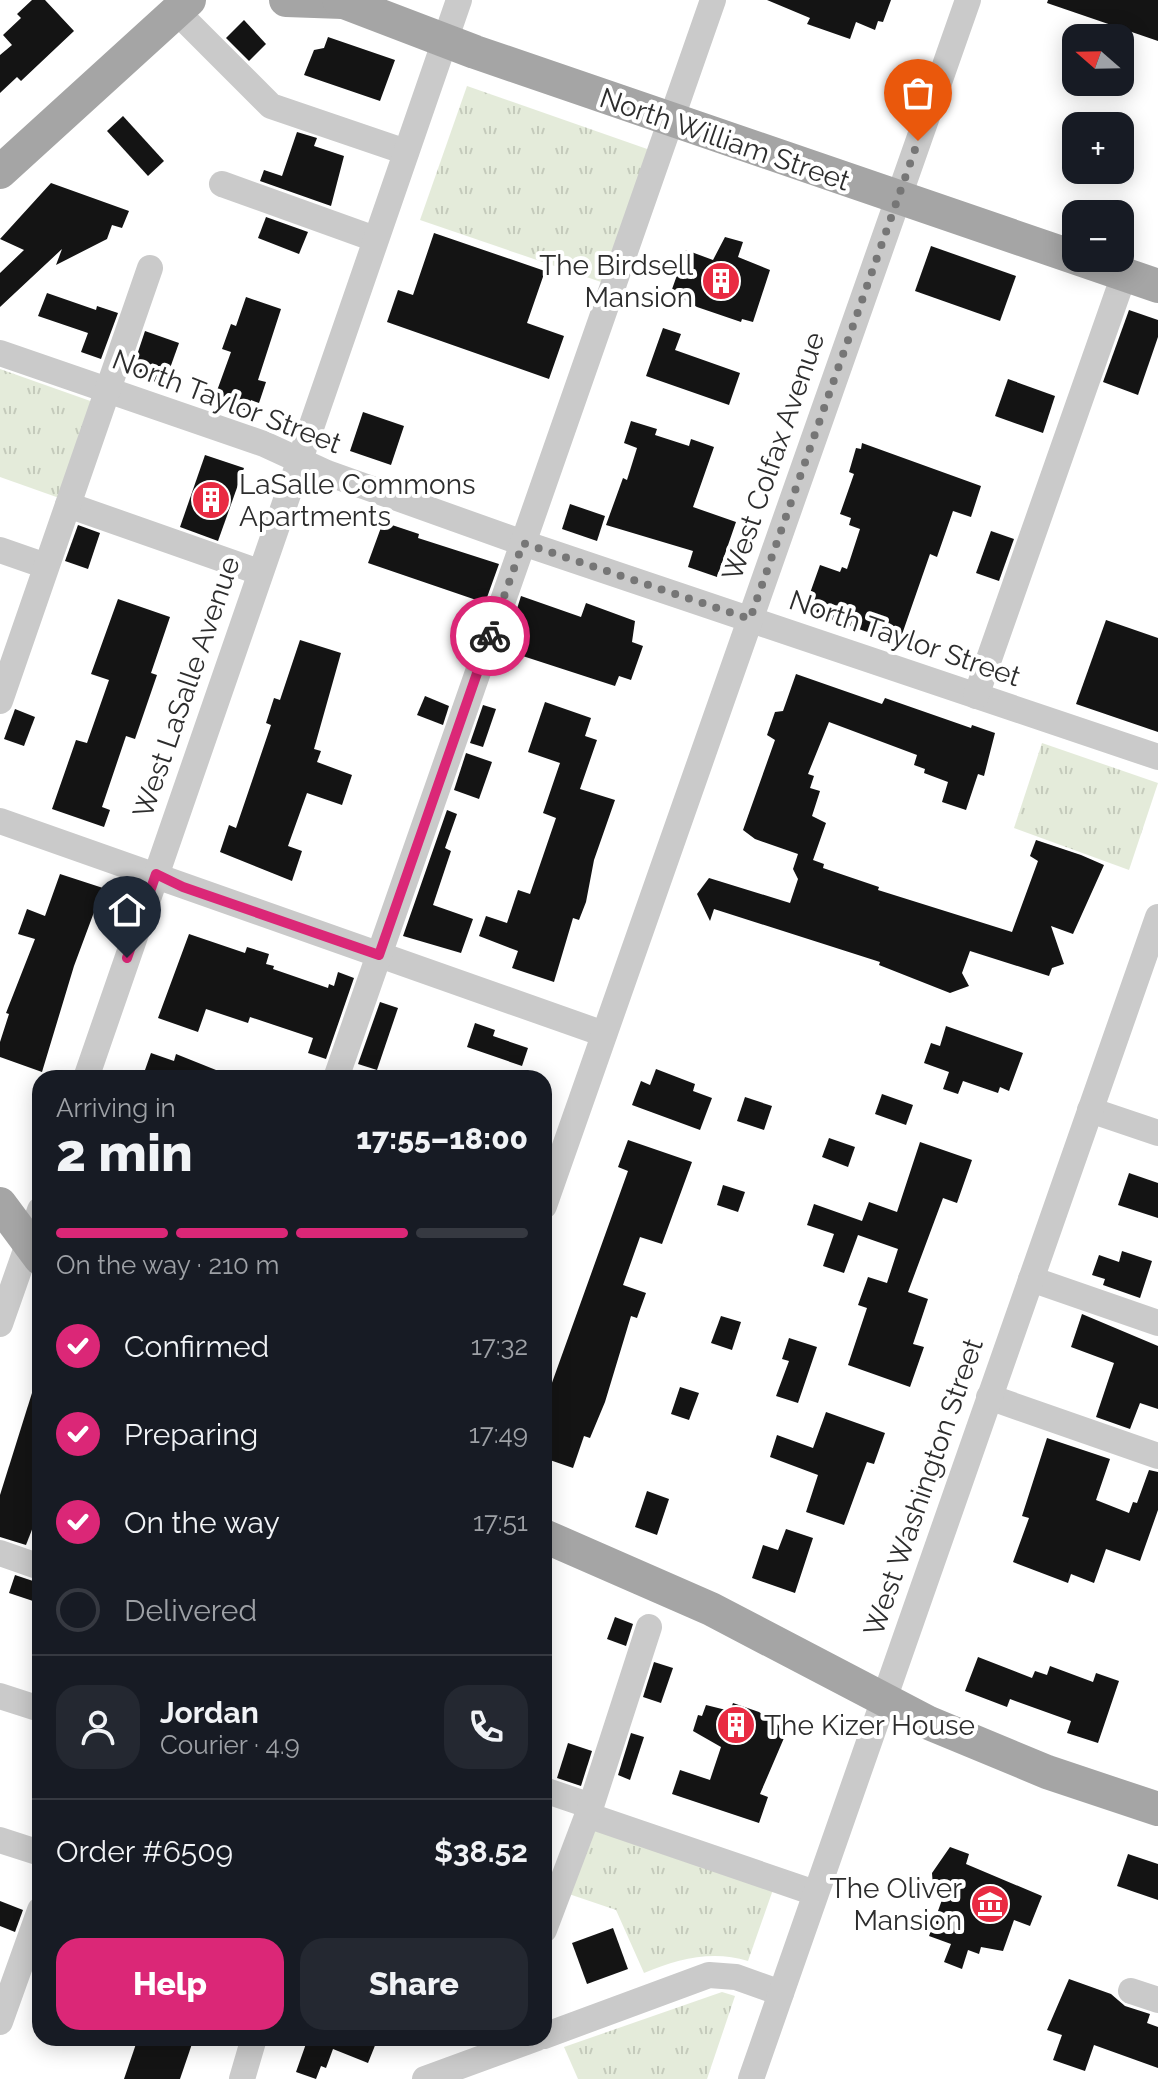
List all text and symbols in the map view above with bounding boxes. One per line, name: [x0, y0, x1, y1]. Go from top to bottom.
north arrow: [1062, 24, 1134, 96]
map controls: [1062, 24, 1134, 272]
pin: [884, 59, 952, 141]
icon: bag: [896, 71, 940, 115]
street label: North William Street: [595, 81, 855, 198]
button: +: [1062, 112, 1134, 184]
button: −: [1062, 200, 1134, 272]
place label: The Birdsell Mansion: [539, 249, 693, 314]
building icon: The Birdsell Mansion: [700, 260, 742, 302]
street label: West Colfax Avenue: [715, 328, 831, 585]
street label: North Taylor Street: [108, 343, 346, 461]
place label: LaSalle Commons Apartments: [239, 468, 476, 533]
building icon: LaSalle Commons Apartments: [190, 479, 232, 521]
street label: West LaSalle Avenue: [126, 552, 247, 822]
street label: North Taylor Street: [785, 583, 1025, 694]
courier: [450, 596, 530, 676]
icon: bike: [468, 614, 512, 658]
pin: [93, 876, 161, 958]
icon: home: [105, 888, 149, 932]
text: Arriving in: [56, 1093, 176, 1123]
text: 17:55–18:00: [356, 1121, 528, 1156]
text: 2 min: [56, 1122, 193, 1183]
text: On the way · 210 m: [56, 1250, 280, 1280]
icon: check: [56, 1324, 100, 1368]
text: Confirmed: [124, 1329, 269, 1364]
text: 17:32: [471, 1331, 528, 1361]
street label: West Washington Street: [857, 1333, 990, 1640]
icon: check: [56, 1412, 100, 1456]
text: Preparing: [124, 1417, 258, 1452]
text: 17:49: [469, 1419, 528, 1449]
icon: check: [56, 1500, 100, 1544]
text: On the way: [124, 1505, 280, 1540]
text: 17:51: [473, 1507, 528, 1537]
text: Delivered: [124, 1593, 257, 1628]
button: person: [56, 1685, 140, 1769]
button: phone: [444, 1685, 528, 1769]
text: Jordan: [160, 1695, 259, 1730]
building icon: The Kizer House: [715, 1704, 757, 1746]
place label: The Kizer House: [764, 1709, 975, 1742]
text: Courier · 4.9: [160, 1730, 300, 1760]
text: Order #6509: [56, 1834, 233, 1869]
text: $38.52: [434, 1834, 528, 1869]
place label: The Oliver Mansion: [830, 1872, 962, 1937]
museum icon: The Oliver Mansion: [969, 1883, 1011, 1925]
button: Help: [56, 1938, 284, 2030]
button: Share: [300, 1938, 528, 2030]

